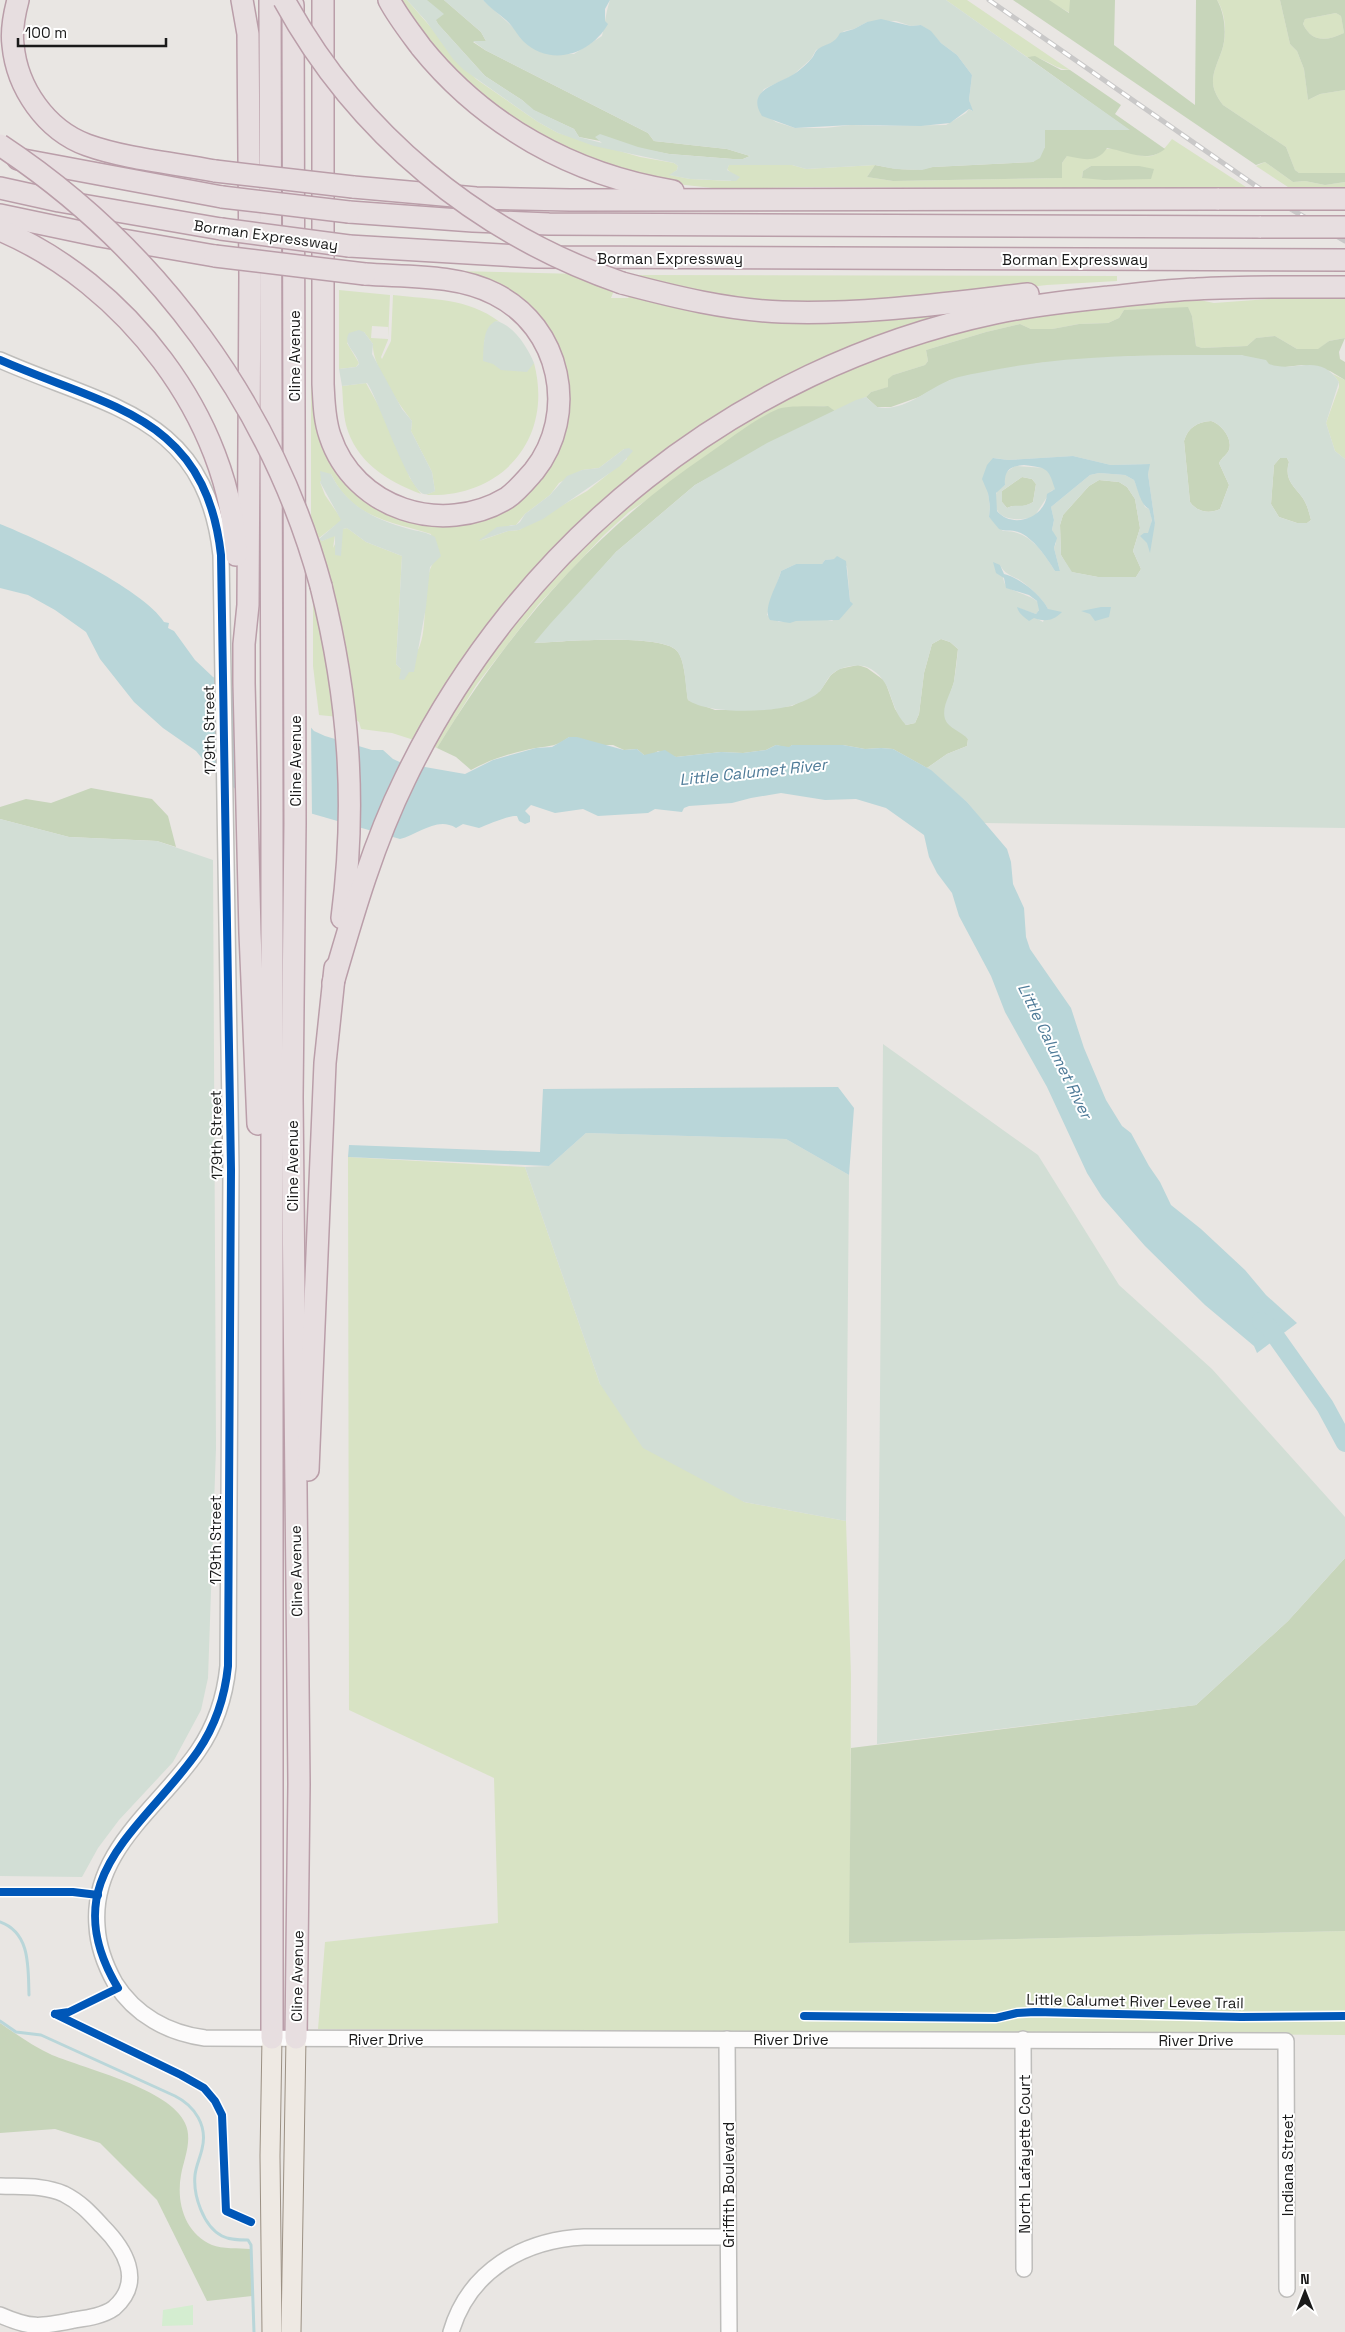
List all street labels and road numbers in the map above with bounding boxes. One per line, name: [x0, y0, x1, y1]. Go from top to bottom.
street label: Borman Expressway: [192, 215, 340, 255]
street label: Borman Expressway: [597, 249, 743, 268]
street label: Borman Expressway: [1002, 250, 1148, 269]
street label: Cline Avenue: [285, 310, 304, 402]
street label: 179th Street: [199, 685, 219, 775]
street label: Cline Avenue: [286, 715, 305, 807]
street label: 179th Street: [206, 1090, 226, 1180]
street label: Cline Avenue: [283, 1120, 302, 1212]
street label: 179th Street: [206, 1495, 225, 1585]
street label: Cline Avenue: [286, 1525, 306, 1617]
street label: Cline Avenue: [287, 1930, 307, 2022]
street label: Little Calumet River Levee Trail: [1026, 1990, 1244, 2012]
street label: River Drive: [348, 2030, 424, 2049]
street label: River Drive: [753, 2030, 829, 2049]
street label: River Drive: [1158, 2031, 1234, 2050]
street label: North Lafayette Court: [1015, 2074, 1034, 2234]
street label: Indiana Street: [1278, 2114, 1297, 2216]
street label: Griffith Boulevard: [719, 2122, 738, 2248]

